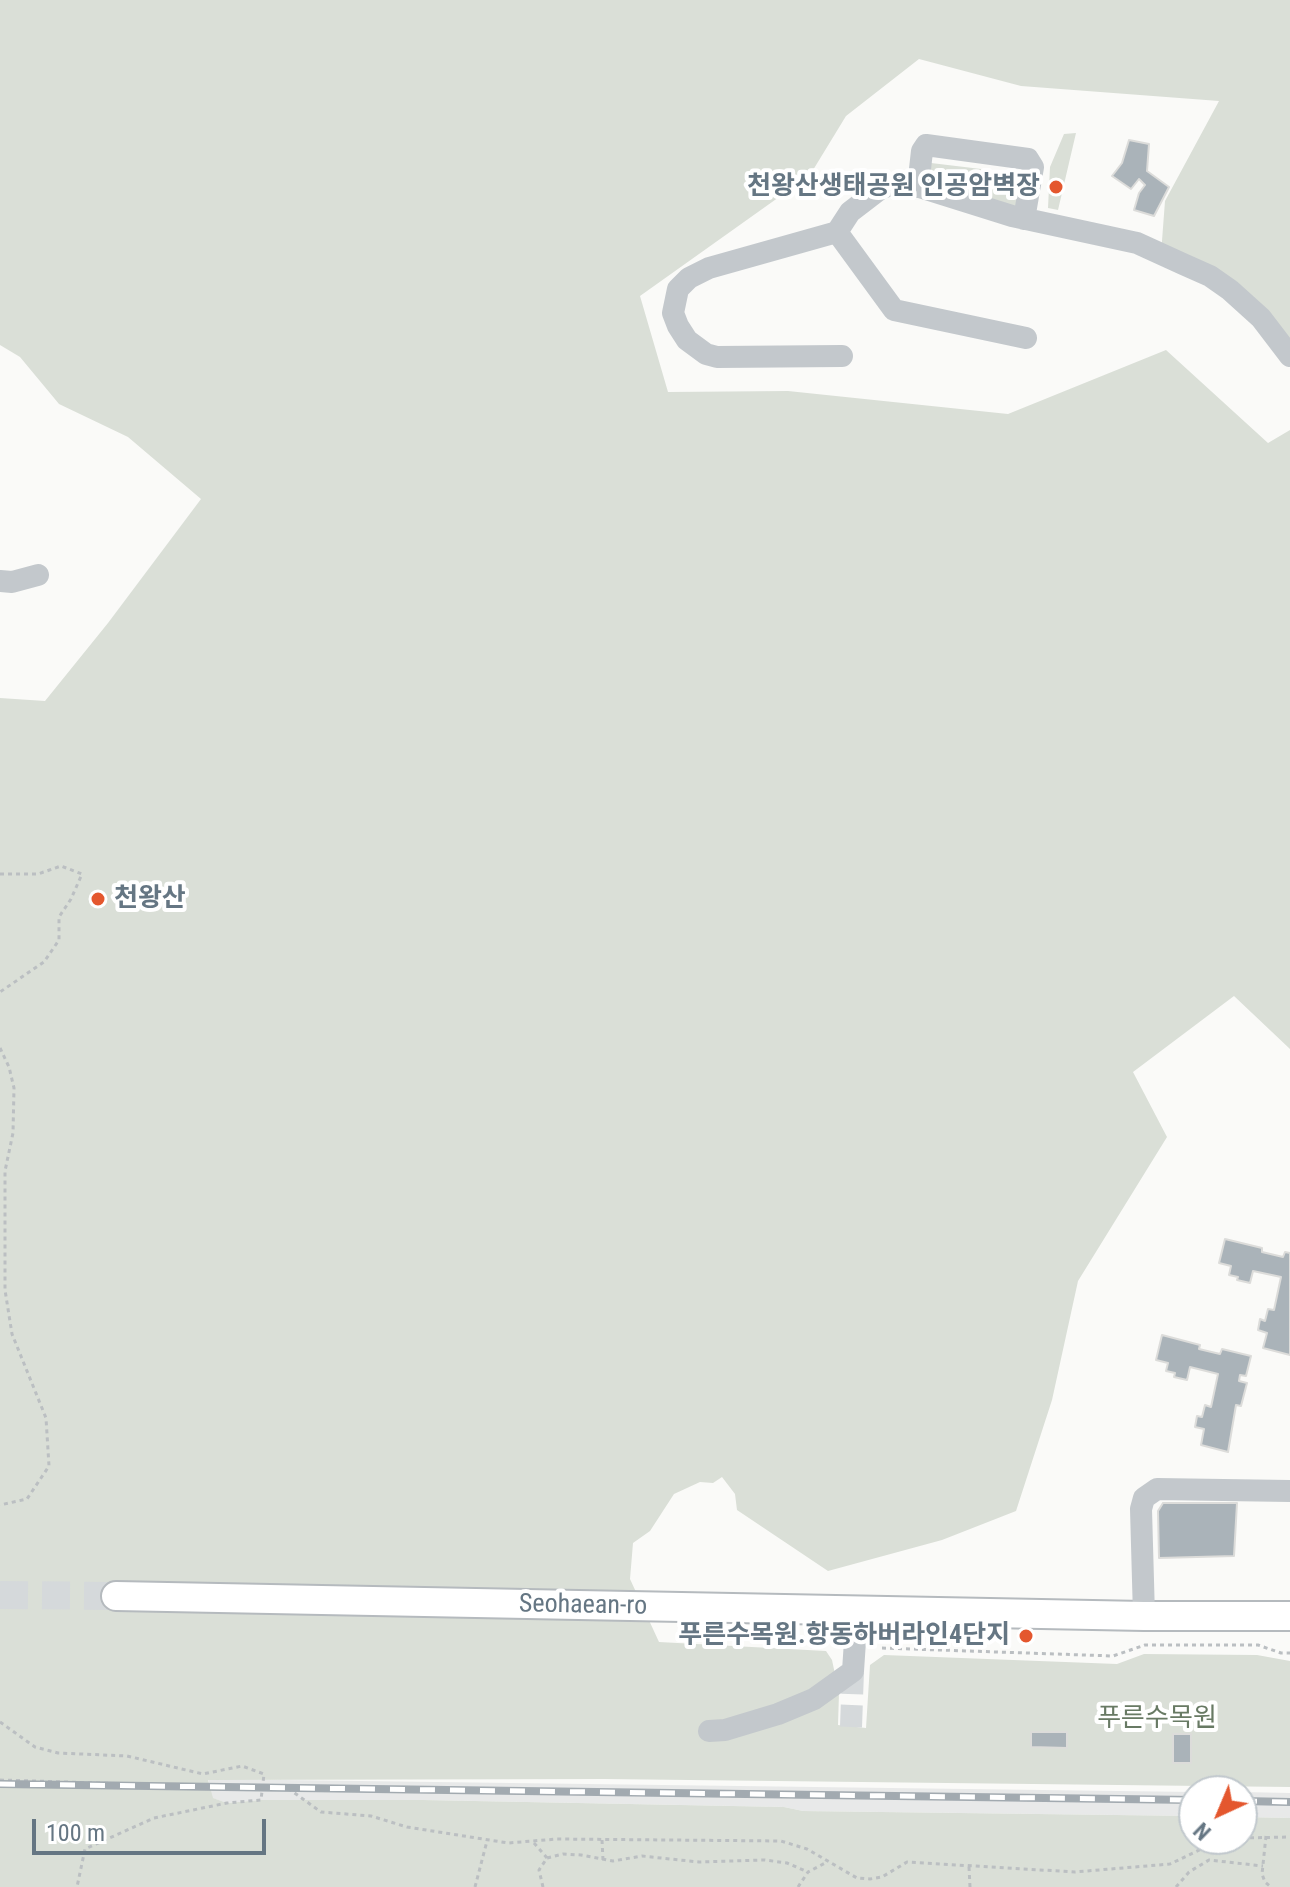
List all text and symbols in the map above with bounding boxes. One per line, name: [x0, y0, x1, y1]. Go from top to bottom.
place label: 천왕산생태공원 인공암벽장: [747, 171, 1040, 203]
marker: 천왕산생태공원 인공암벽장: [1047, 178, 1065, 196]
place label: 천왕산: [114, 883, 186, 915]
marker: 천왕산: [89, 890, 107, 908]
street label: Seohaean-ro: [519, 1589, 647, 1623]
place label: 푸른수목원.항동하버라인4단지: [678, 1620, 1010, 1652]
marker: 푸른수목원.항동하버라인4단지: [1017, 1627, 1035, 1645]
park label: 푸른수목원: [1097, 1703, 1217, 1735]
north arrow: [1178, 1775, 1258, 1855]
scale bar: [36, 1803, 270, 1853]
text: N: [1189, 1818, 1216, 1845]
text: 100 m: [46, 1819, 105, 1847]

